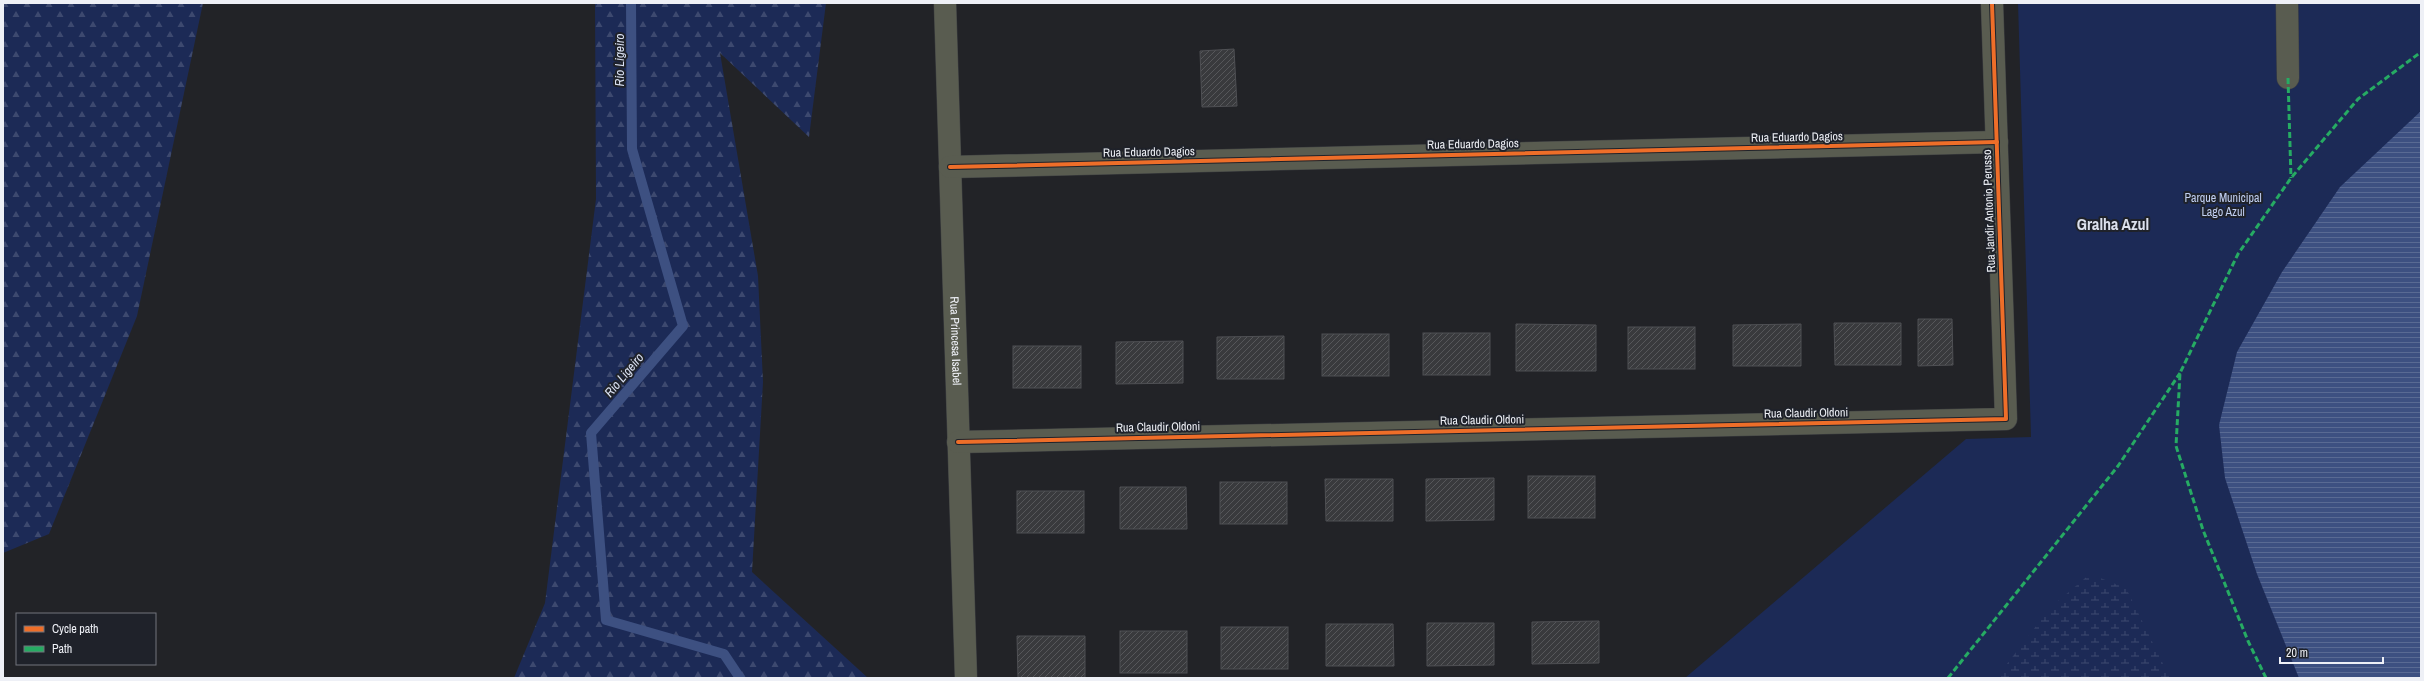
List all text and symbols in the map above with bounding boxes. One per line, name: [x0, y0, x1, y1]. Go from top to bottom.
water label: Rio Ligeiro: [611, 34, 628, 86]
street label: Rua Eduardo Dagios: [1751, 128, 1843, 146]
street label: Rua Eduardo Dagios: [1427, 135, 1519, 153]
street label: Rua Eduardo Dagios: [1103, 143, 1195, 161]
street label: Rua Jandir Antonio Perusso: [1979, 149, 1999, 273]
park label: Parque Municipal Lago Azul: [2184, 190, 2262, 220]
district label: Gralha Azul: [2077, 213, 2149, 235]
street label: Rua Princesa Isabel: [946, 296, 965, 385]
water label: Rio Ligeiro: [601, 349, 648, 401]
street label: Rua Claudir Oldoni: [1764, 404, 1848, 422]
street label: Rua Claudir Oldoni: [1440, 411, 1524, 429]
street label: Rua Claudir Oldoni: [1116, 418, 1200, 436]
legend: [16, 613, 156, 665]
text: Cycle path: [52, 621, 99, 637]
scale bar: [2280, 639, 2383, 665]
text: Path: [52, 641, 72, 657]
text: 20 m: [2286, 645, 2308, 661]

